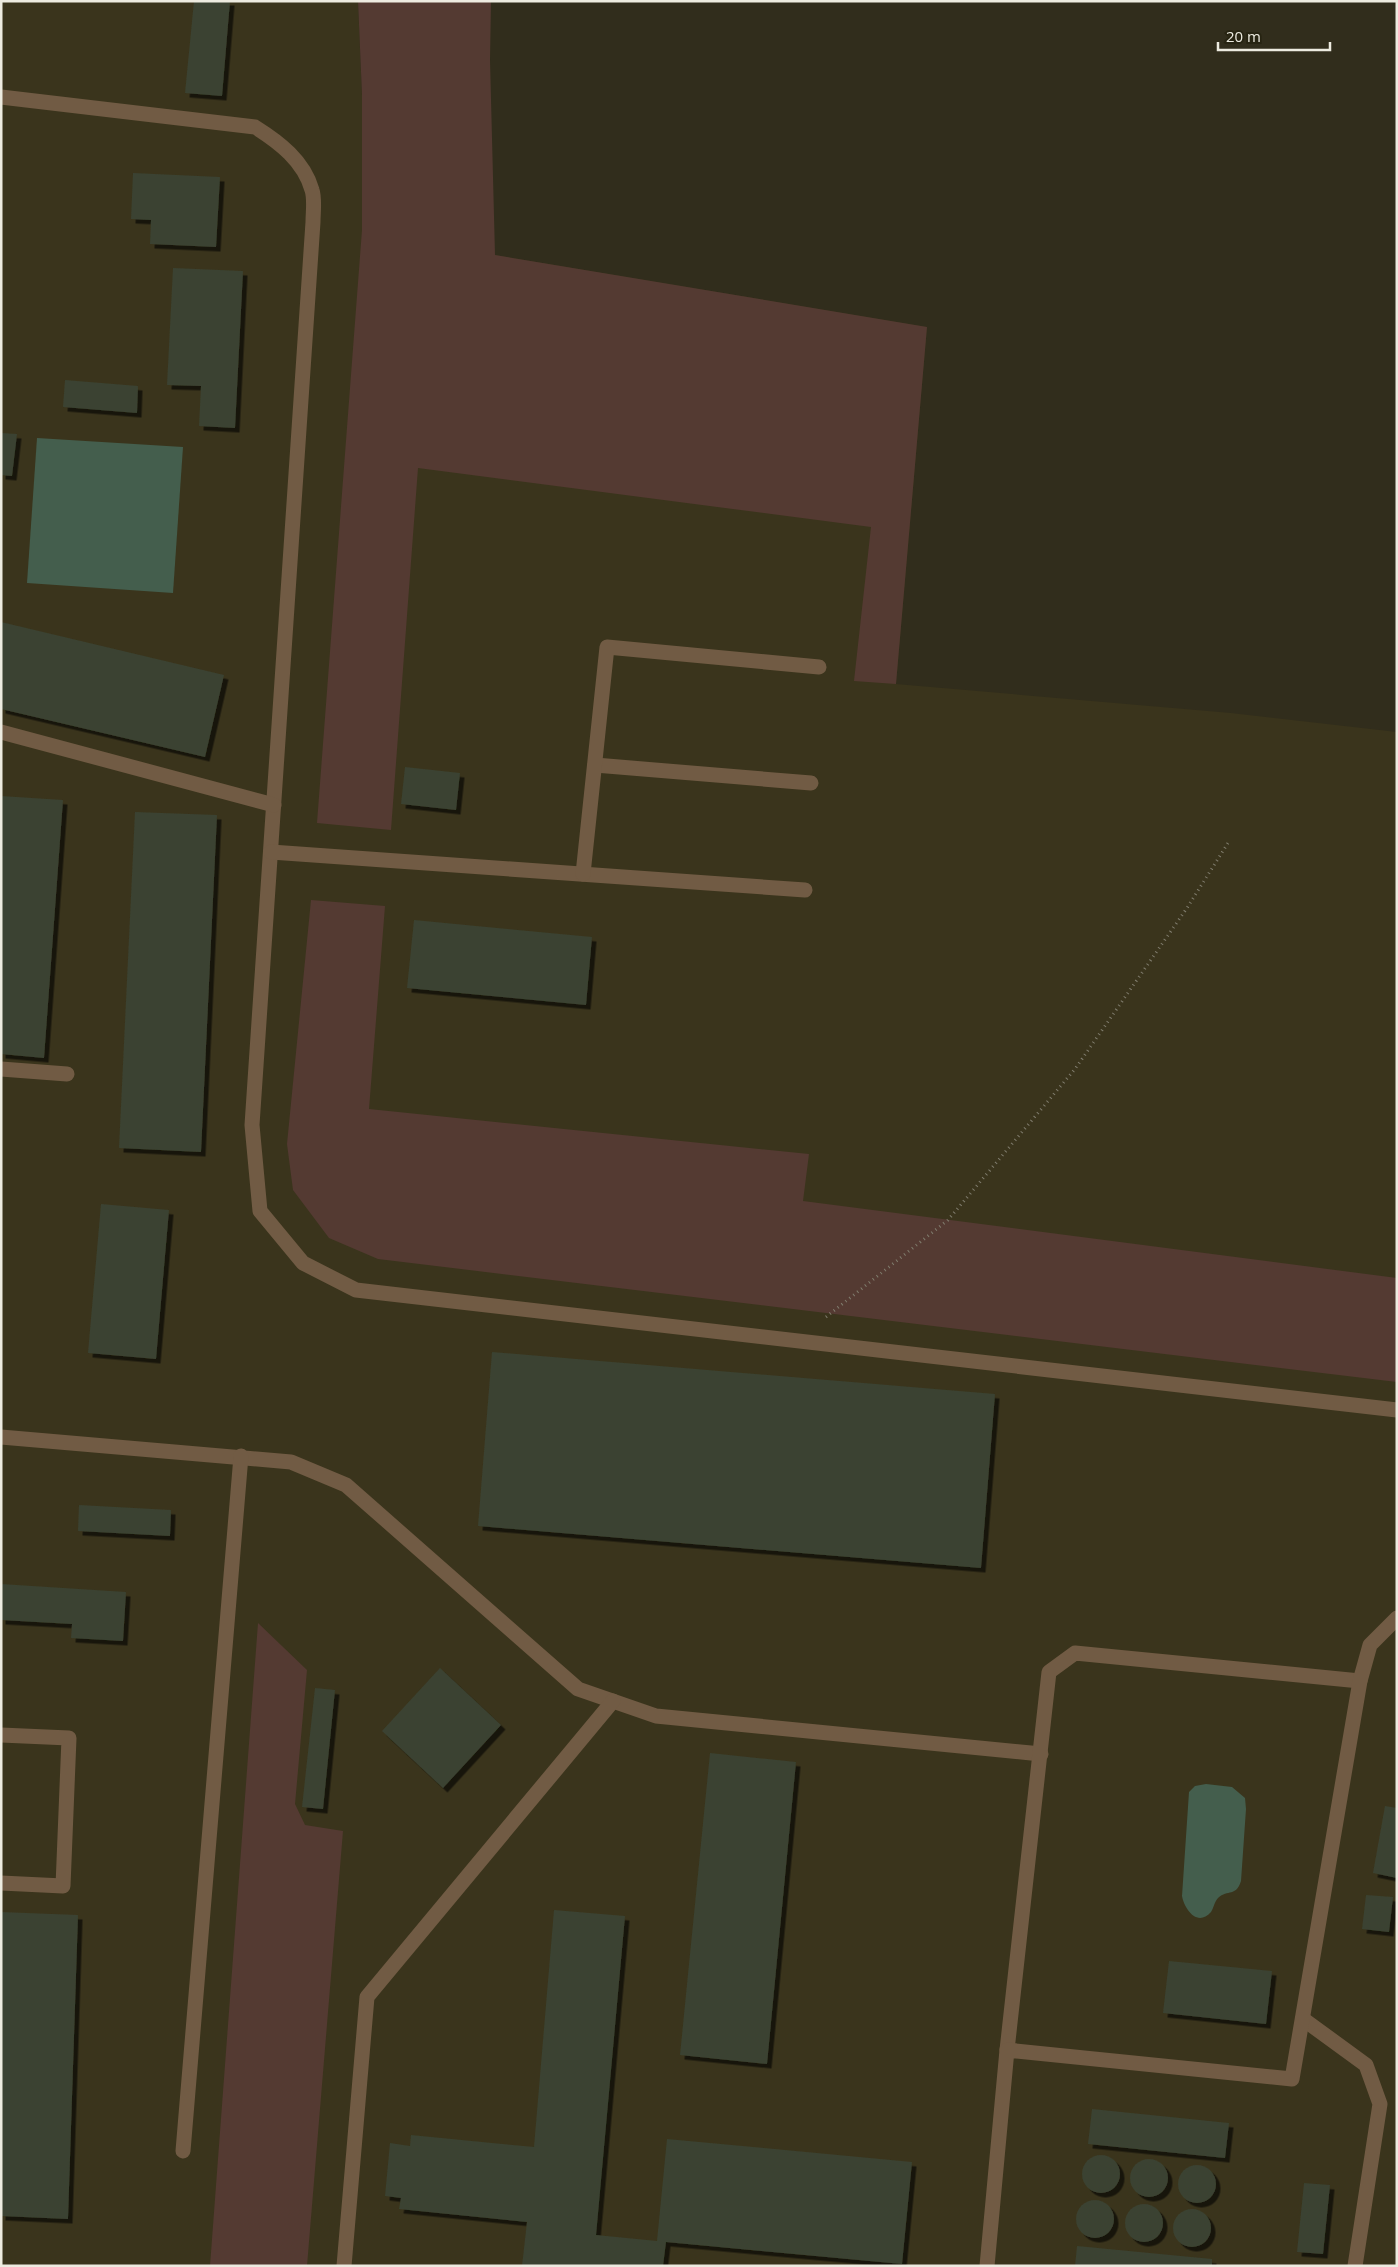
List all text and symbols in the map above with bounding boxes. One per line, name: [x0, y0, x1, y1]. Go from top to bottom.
scale bar: [1218, 20, 1330, 52]
text: 20 m: [1226, 26, 1261, 46]

